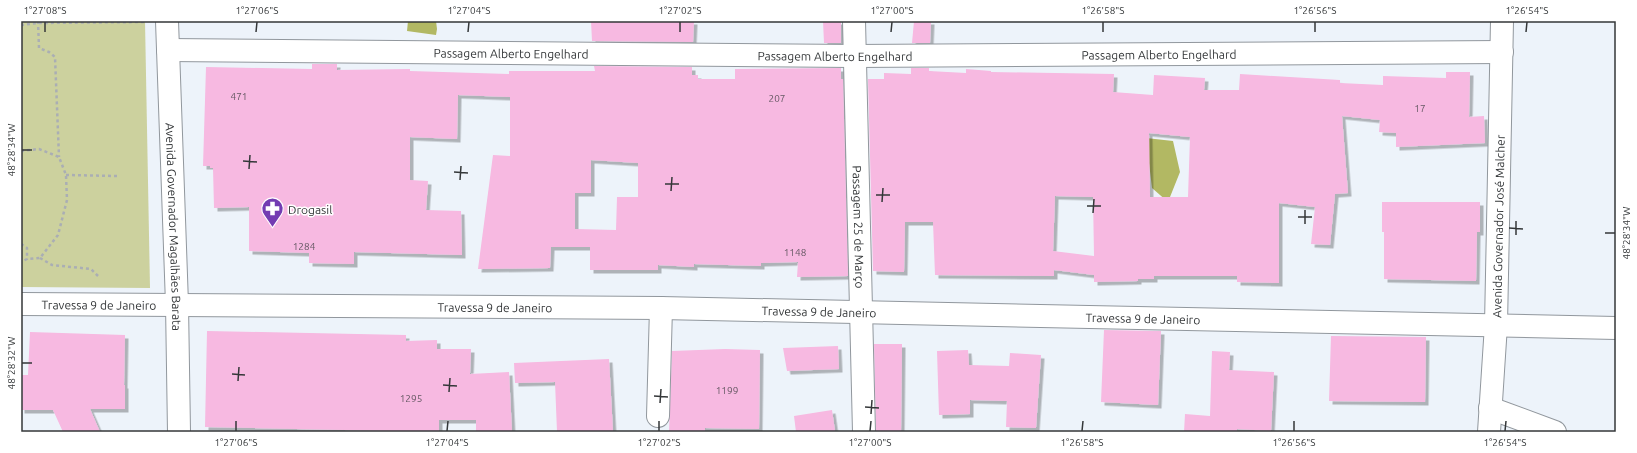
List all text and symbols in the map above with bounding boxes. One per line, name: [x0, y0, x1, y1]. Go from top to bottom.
text: 1°27'08"S: [23, 5, 67, 16]
text: 1°27'06"S: [235, 5, 279, 16]
text: 1°27'04"S: [447, 5, 491, 16]
text: 1°27'02"S: [658, 5, 702, 16]
text: 1°27'00"S: [870, 5, 914, 16]
text: 1°26'58"S: [1081, 5, 1125, 16]
text: 1°26'56"S: [1293, 5, 1337, 16]
text: 1°26'54"S: [1505, 5, 1549, 16]
street label: Passagem Alberto Engelhard: [433, 46, 589, 60]
street label: Passagem Alberto Engelhard: [1081, 47, 1237, 61]
street label: Passagem Alberto Engelhard: [757, 49, 913, 63]
house number: 471: [231, 91, 247, 102]
house number: 207: [769, 93, 785, 104]
house number: 17: [1414, 103, 1426, 114]
street label: Avenida Governador Magalhães Barata: [164, 123, 184, 331]
text: 48°28'34"W: [6, 124, 17, 176]
street label: Avenida Governador José Malcher: [1490, 134, 1506, 318]
street label: Passagem 25 de Março: [851, 165, 867, 289]
pharmacy icon: Drogasil: [260, 196, 286, 229]
place label: Drogasil: [288, 203, 332, 216]
text: 48°28'34"W: [1621, 207, 1632, 259]
house number: 1284: [293, 241, 316, 252]
house number: 1148: [784, 247, 807, 258]
street label: Travessa 9 de Janeiro: [42, 298, 156, 311]
street label: Travessa 9 de Janeiro: [438, 300, 552, 314]
street label: Travessa 9 de Janeiro: [761, 304, 876, 319]
street label: Travessa 9 de Janeiro: [1085, 310, 1200, 326]
text: 48°28'32"W: [6, 337, 17, 389]
house number: 1199: [716, 385, 738, 396]
house number: 1295: [400, 393, 422, 404]
text: 1°27'06"S: [214, 437, 258, 448]
text: 1°27'04"S: [425, 437, 469, 448]
text: 1°27'02"S: [637, 437, 681, 448]
text: 1°27'00"S: [848, 437, 892, 448]
text: 1°26'58"S: [1060, 437, 1104, 448]
text: 1°26'56"S: [1272, 437, 1316, 448]
text: 1°26'54"S: [1483, 437, 1527, 448]

